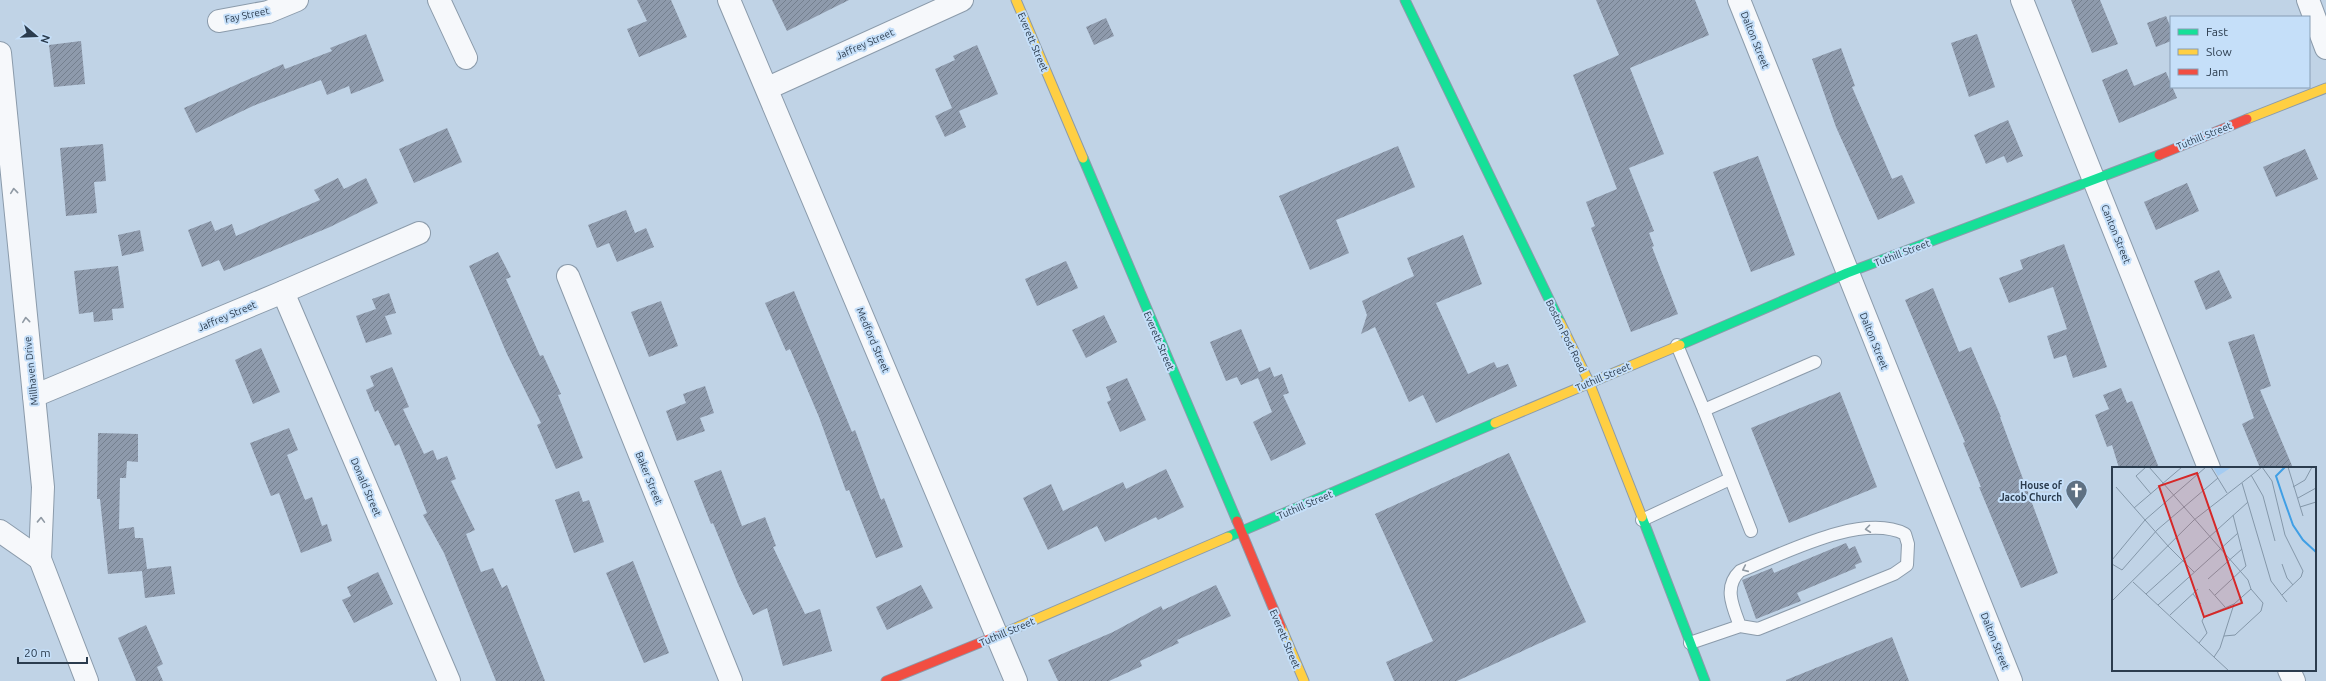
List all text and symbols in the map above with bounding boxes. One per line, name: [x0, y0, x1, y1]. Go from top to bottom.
street label: Fay Street: [224, 5, 270, 25]
street label: Dalton Street: [1739, 10, 1771, 70]
street label: Everett Street: [1016, 11, 1050, 73]
north arrow: [16, 16, 56, 56]
legend: [2170, 16, 2310, 88]
text: Fast: [2206, 25, 2228, 38]
street label: Jaffrey Street: [834, 26, 896, 62]
text: N: [38, 33, 52, 45]
text: Slow: [2206, 45, 2232, 58]
text: Jam: [2206, 65, 2228, 78]
street label: Tuthill Street: [2175, 120, 2233, 152]
one-way arrow: [9, 188, 18, 194]
street label: Canton Street: [2099, 203, 2133, 265]
street label: Tuthill Street: [1873, 237, 1931, 269]
street label: Boston Post Road: [1544, 298, 1588, 374]
street label: Jaffrey Street: [196, 299, 258, 333]
street label: Medford Street: [854, 306, 892, 374]
street label: Everett Street: [1142, 310, 1176, 372]
street label: Dalton Street: [1858, 311, 1890, 371]
one-way arrow: [22, 317, 31, 323]
street label: Millhaven Drive: [22, 336, 40, 406]
street label: Tuthill Street: [1574, 360, 1632, 393]
street label: Baker Street: [633, 450, 665, 506]
street label: Donald Street: [349, 456, 383, 518]
inset map: [2112, 467, 2316, 671]
church icon: House of Jacob Church: [2064, 478, 2090, 511]
place label: House of Jacob Church: [1999, 480, 2063, 503]
street label: Tuthill Street: [1276, 488, 1334, 521]
one-way arrow: [37, 517, 46, 523]
one-way arrow: [1865, 524, 1871, 533]
one-way arrow: [1742, 564, 1750, 572]
street label: Everett Street: [1268, 608, 1302, 670]
street label: Dalton Street: [1979, 611, 2011, 671]
street label: Tuthill Street: [978, 615, 1036, 648]
scale bar: [18, 639, 87, 665]
text: 20 m: [24, 646, 51, 659]

